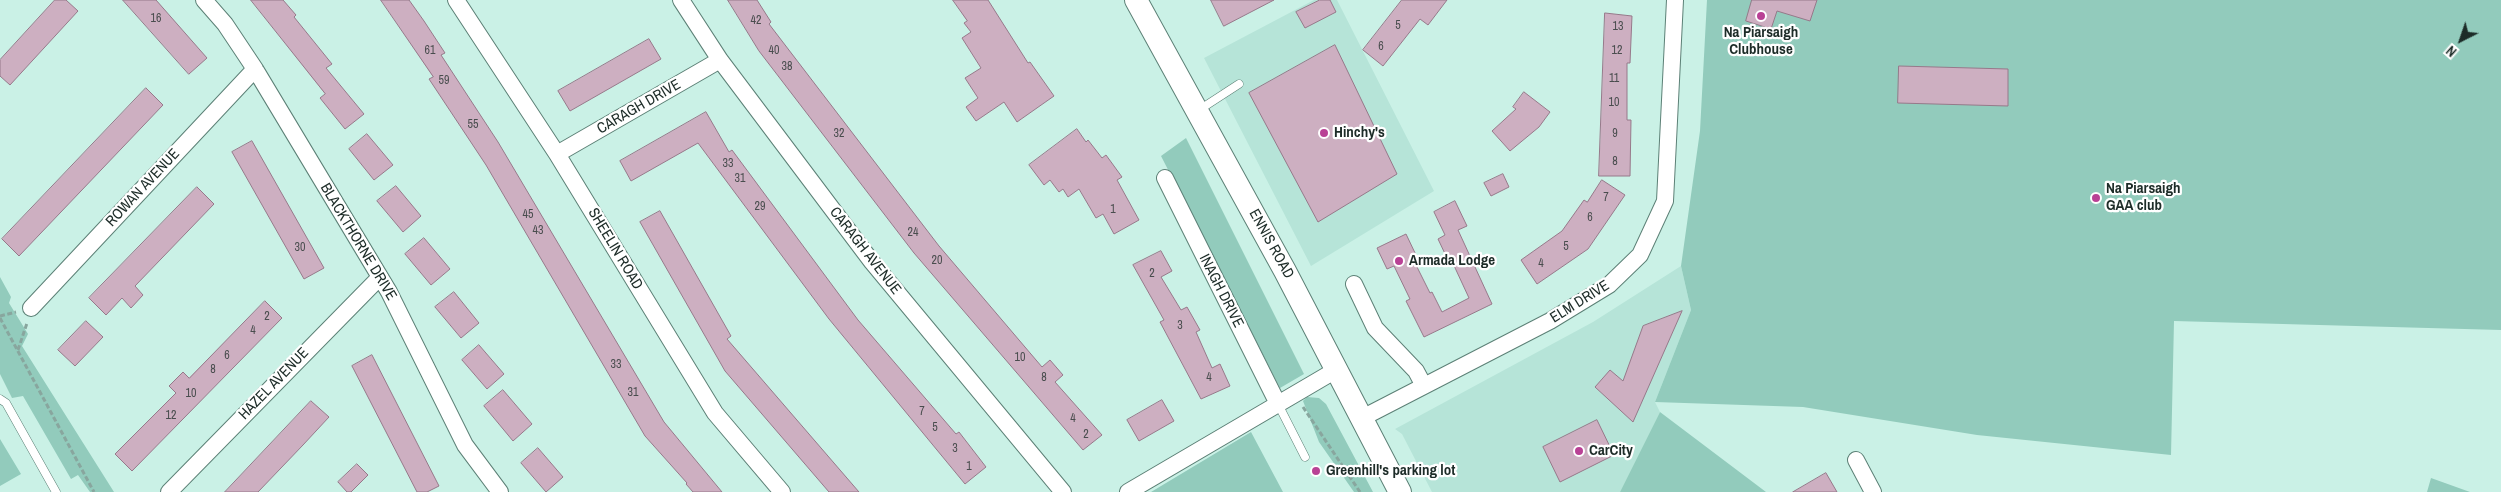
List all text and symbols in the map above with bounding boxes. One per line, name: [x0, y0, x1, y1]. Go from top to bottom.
marker: Na Piarsaigh Clubhouse: [1755, 10, 1767, 22]
house number: 16: [151, 12, 161, 26]
house number: 42: [751, 14, 761, 28]
north arrow: [2436, 15, 2486, 65]
house number: 5: [1395, 19, 1401, 33]
house number: 13: [1613, 20, 1623, 34]
place label: Na Piarsaigh Clubhouse: [1724, 24, 1798, 59]
house number: 6: [1378, 40, 1384, 54]
text: N: [2442, 42, 2460, 61]
house number: 61: [425, 44, 435, 58]
house number: 40: [769, 44, 779, 58]
house number: 12: [1612, 44, 1622, 58]
house number: 38: [782, 60, 792, 74]
house number: 11: [1609, 72, 1619, 86]
house number: 59: [439, 74, 449, 88]
street label: CARAGH DRIVE: [594, 76, 684, 138]
house number: 10: [1609, 96, 1619, 110]
house number: 55: [468, 118, 478, 132]
place label: Hinchy's: [1334, 124, 1385, 142]
house number: 32: [834, 127, 844, 141]
marker: Hinchy's: [1318, 127, 1330, 139]
house number: 9: [1612, 127, 1618, 141]
street label: ROWAN AVENUE: [102, 145, 184, 231]
house number: 8: [1612, 155, 1618, 169]
house number: 33: [723, 157, 733, 171]
house number: 31: [735, 172, 745, 186]
street label: BLACKTHORNE DRIVE: [316, 180, 400, 304]
place label: Na Piarsaigh GAA club: [2106, 180, 2181, 215]
house number: 7: [1603, 191, 1609, 205]
marker: Na Piarsaigh GAA club: [2090, 192, 2102, 204]
house number: 29: [755, 200, 765, 214]
house number: 1: [1110, 203, 1116, 217]
street label: CARAGH AVENUE: [825, 204, 905, 298]
street label: SHEELIN ROAD: [584, 205, 646, 293]
street label: ENNIS ROAD: [1245, 206, 1297, 282]
house number: 45: [523, 208, 533, 222]
house number: 6: [1587, 211, 1593, 225]
house number: 43: [533, 224, 543, 238]
house number: 24: [908, 226, 918, 240]
house number: 5: [1563, 240, 1569, 254]
house number: 30: [295, 241, 305, 255]
street label: INAGH DRIVE: [1195, 251, 1247, 331]
place label: Armada Lodge: [1409, 252, 1495, 270]
house number: 20: [932, 254, 942, 268]
marker: Armada Lodge: [1393, 255, 1405, 267]
house number: 4: [1538, 257, 1544, 271]
house number: 2: [1149, 267, 1155, 281]
street label: ELM DRIVE: [1547, 277, 1613, 327]
house number: 2: [264, 310, 270, 324]
house number: 3: [1177, 319, 1183, 333]
house number: 4: [250, 324, 256, 338]
street label: HAZEL AVENUE: [235, 344, 313, 424]
house number: 6: [224, 349, 230, 363]
house number: 10: [1015, 351, 1025, 365]
house number: 33: [611, 358, 621, 372]
house number: 8: [210, 363, 216, 377]
house number: 8: [1041, 371, 1047, 385]
house number: 4: [1206, 371, 1212, 385]
house number: 31: [628, 386, 638, 400]
house number: 10: [186, 387, 196, 401]
house number: 7: [919, 405, 925, 419]
house number: 12: [166, 409, 176, 423]
house number: 4: [1070, 412, 1076, 426]
house number: 5: [932, 421, 938, 435]
house number: 2: [1083, 428, 1089, 442]
house number: 3: [952, 442, 958, 456]
place label: CarCity: [1589, 442, 1633, 460]
marker: CarCity: [1573, 445, 1585, 457]
house number: 1: [966, 460, 972, 474]
place label: Greenhill's parking lot: [1326, 462, 1455, 480]
marker: Greenhill's parking lot: [1310, 465, 1322, 477]

